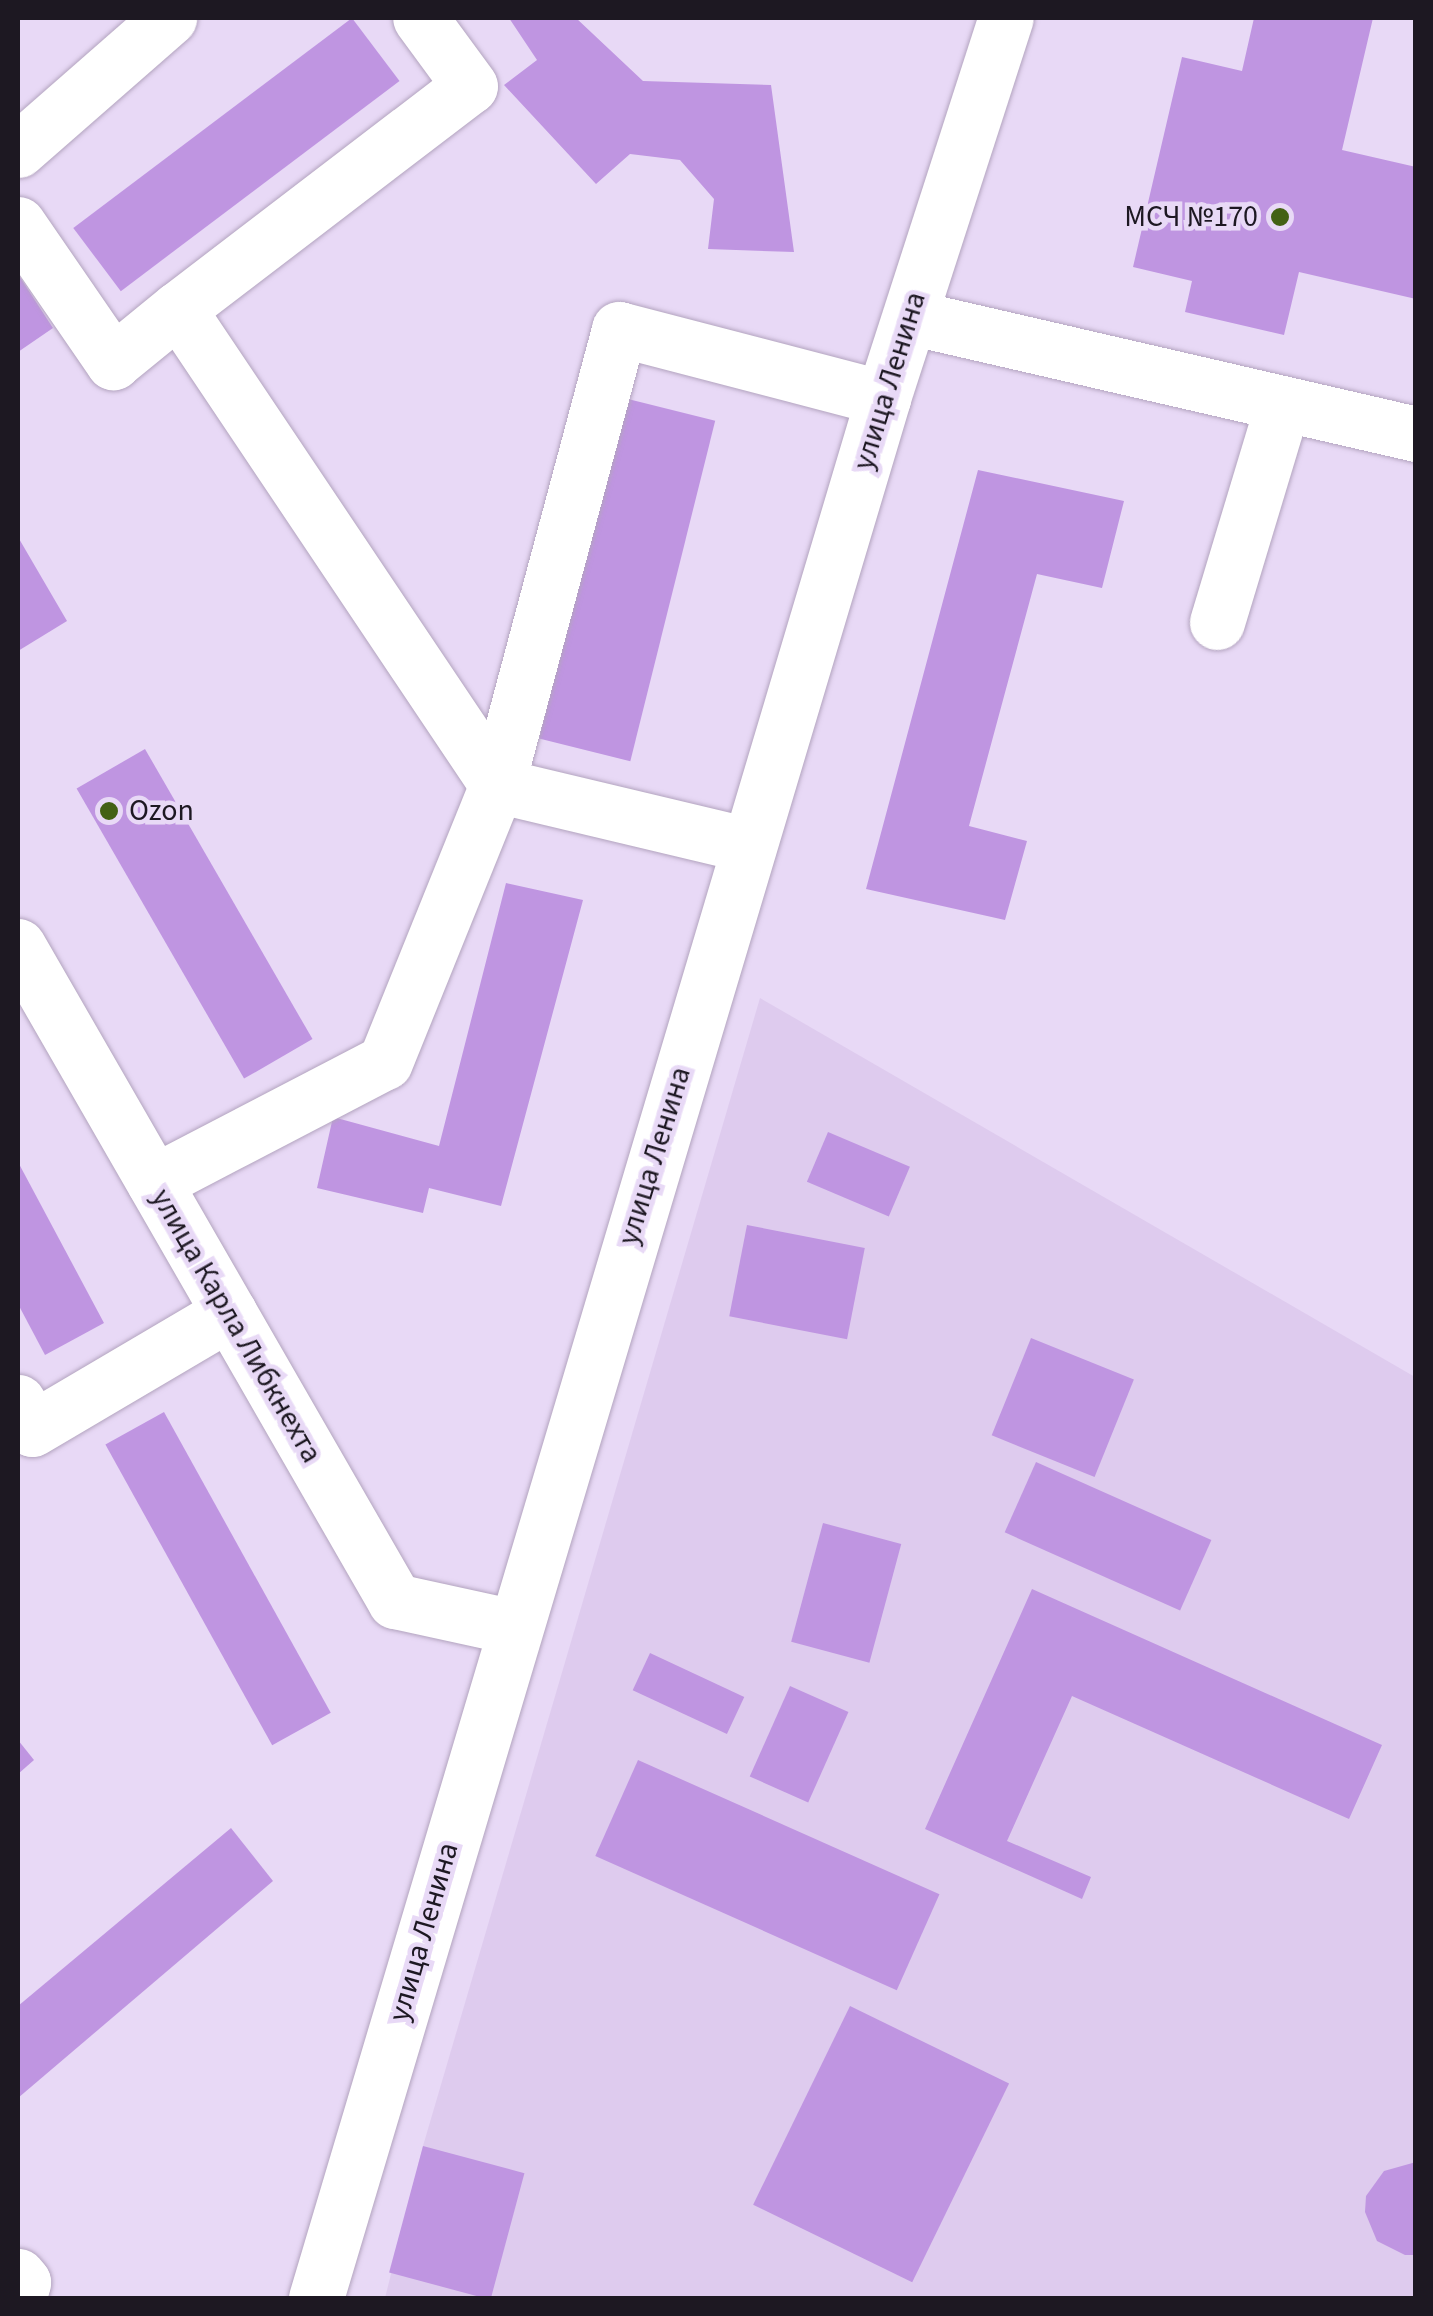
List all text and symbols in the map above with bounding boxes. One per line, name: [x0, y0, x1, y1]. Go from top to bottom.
place label: МСЧ №170: [1124, 199, 1258, 235]
marker: МСЧ №170: [1267, 204, 1293, 230]
street label: улица Ленина: [846, 288, 934, 474]
place label: Ozon: [129, 793, 194, 829]
marker: Ozon: [98, 800, 120, 822]
street label: улица Ленина: [611, 1063, 699, 1249]
street label: улица Карла Либкнехта: [143, 1183, 329, 1469]
street label: улица Ленина: [381, 1839, 467, 2025]

